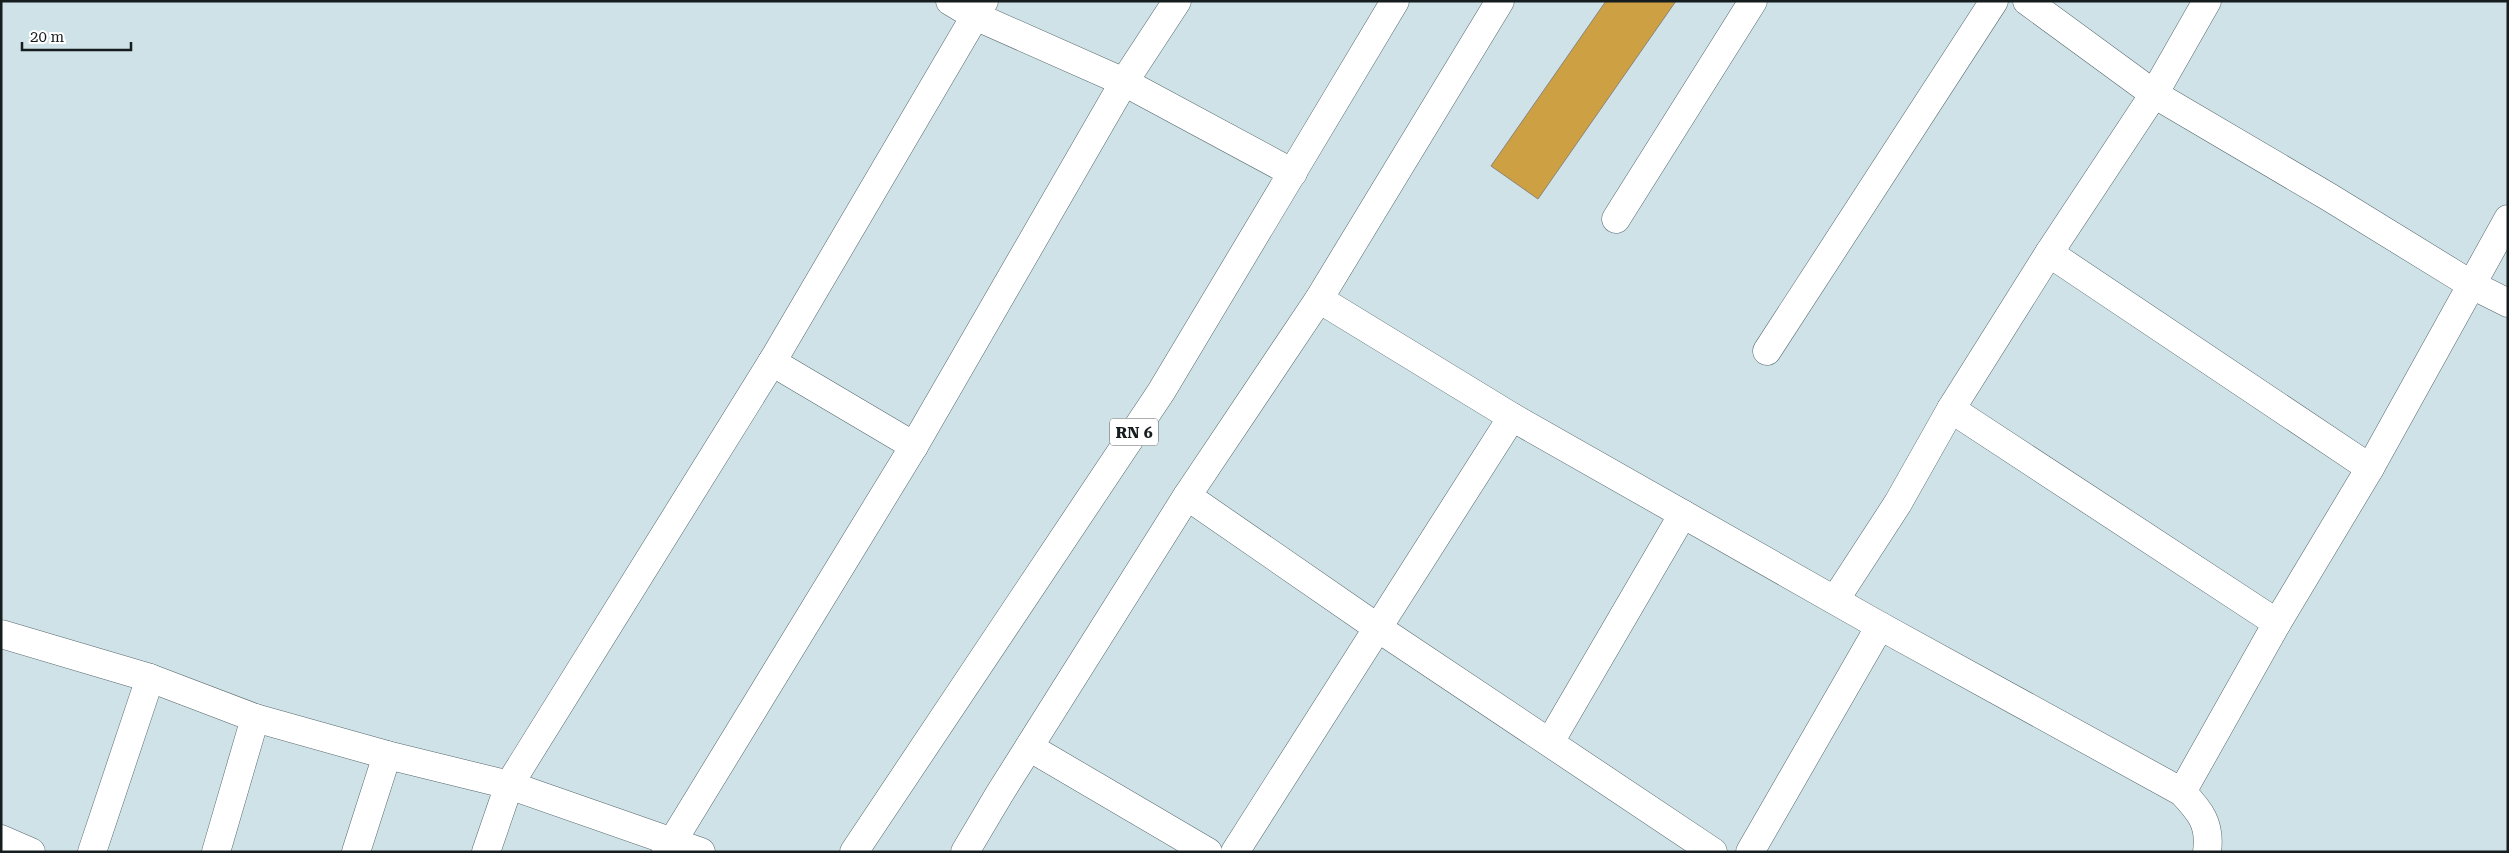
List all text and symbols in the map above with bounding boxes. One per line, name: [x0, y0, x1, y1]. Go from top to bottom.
scale bar: [22, 20, 131, 52]
text: 20 m: [30, 28, 65, 46]
road number: RN 6: [1110, 418, 1158, 446]

